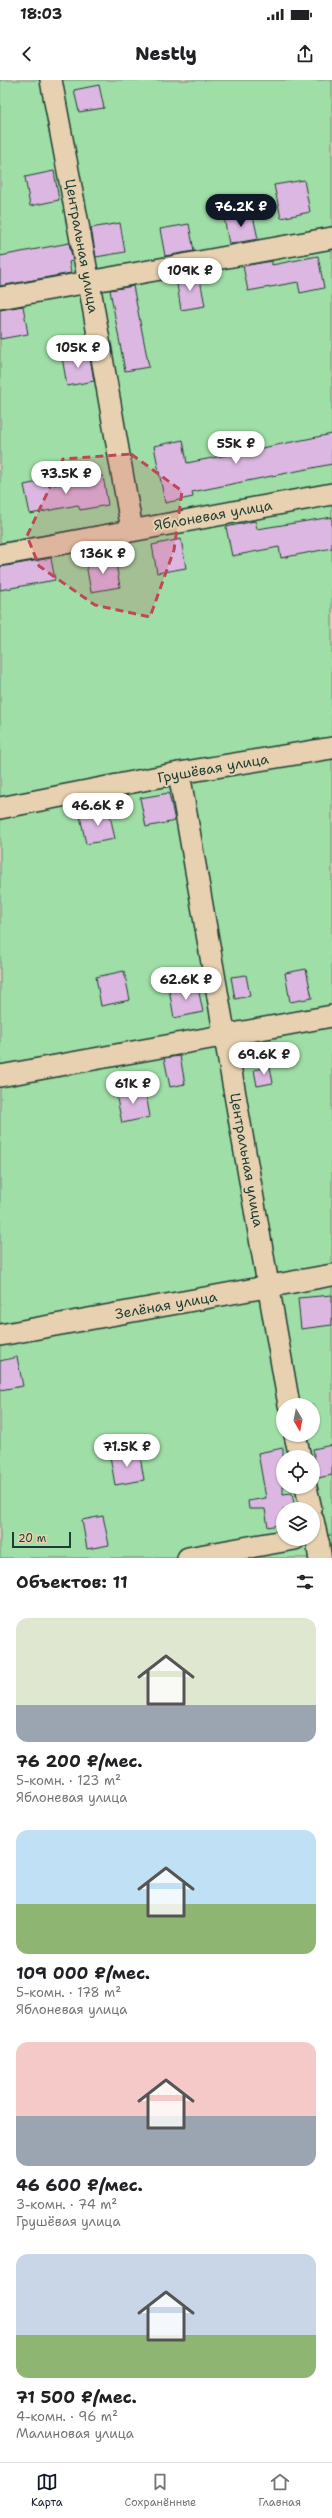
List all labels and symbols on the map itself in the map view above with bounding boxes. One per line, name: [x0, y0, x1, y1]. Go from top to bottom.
street label: Центральная улица: [61, 177, 103, 315]
pin: 76.2K ₽: [204, 194, 278, 228]
pin: 109K ₽: [157, 258, 223, 292]
pin: 105K ₽: [45, 335, 111, 369]
pin: 55K ₽: [208, 431, 264, 465]
pin: 73.5K ₽: [29, 461, 103, 495]
street label: Яблоневая улица: [152, 496, 274, 534]
pin: 136K ₽: [70, 541, 136, 575]
street label: Грушёвая улица: [156, 749, 270, 787]
pin: 46.6K ₽: [61, 793, 135, 827]
pin: 62.6K ₽: [149, 967, 223, 1001]
pin: 69.6K ₽: [227, 1042, 301, 1076]
pin: 61K ₽: [105, 1071, 161, 1105]
street label: Центральная улица: [226, 1091, 268, 1229]
street label: Зелёная улица: [114, 1287, 219, 1323]
north arrow: [276, 1398, 320, 1442]
pin: 71.5K ₽: [90, 1434, 164, 1468]
scale bar: [12, 1530, 71, 1549]

